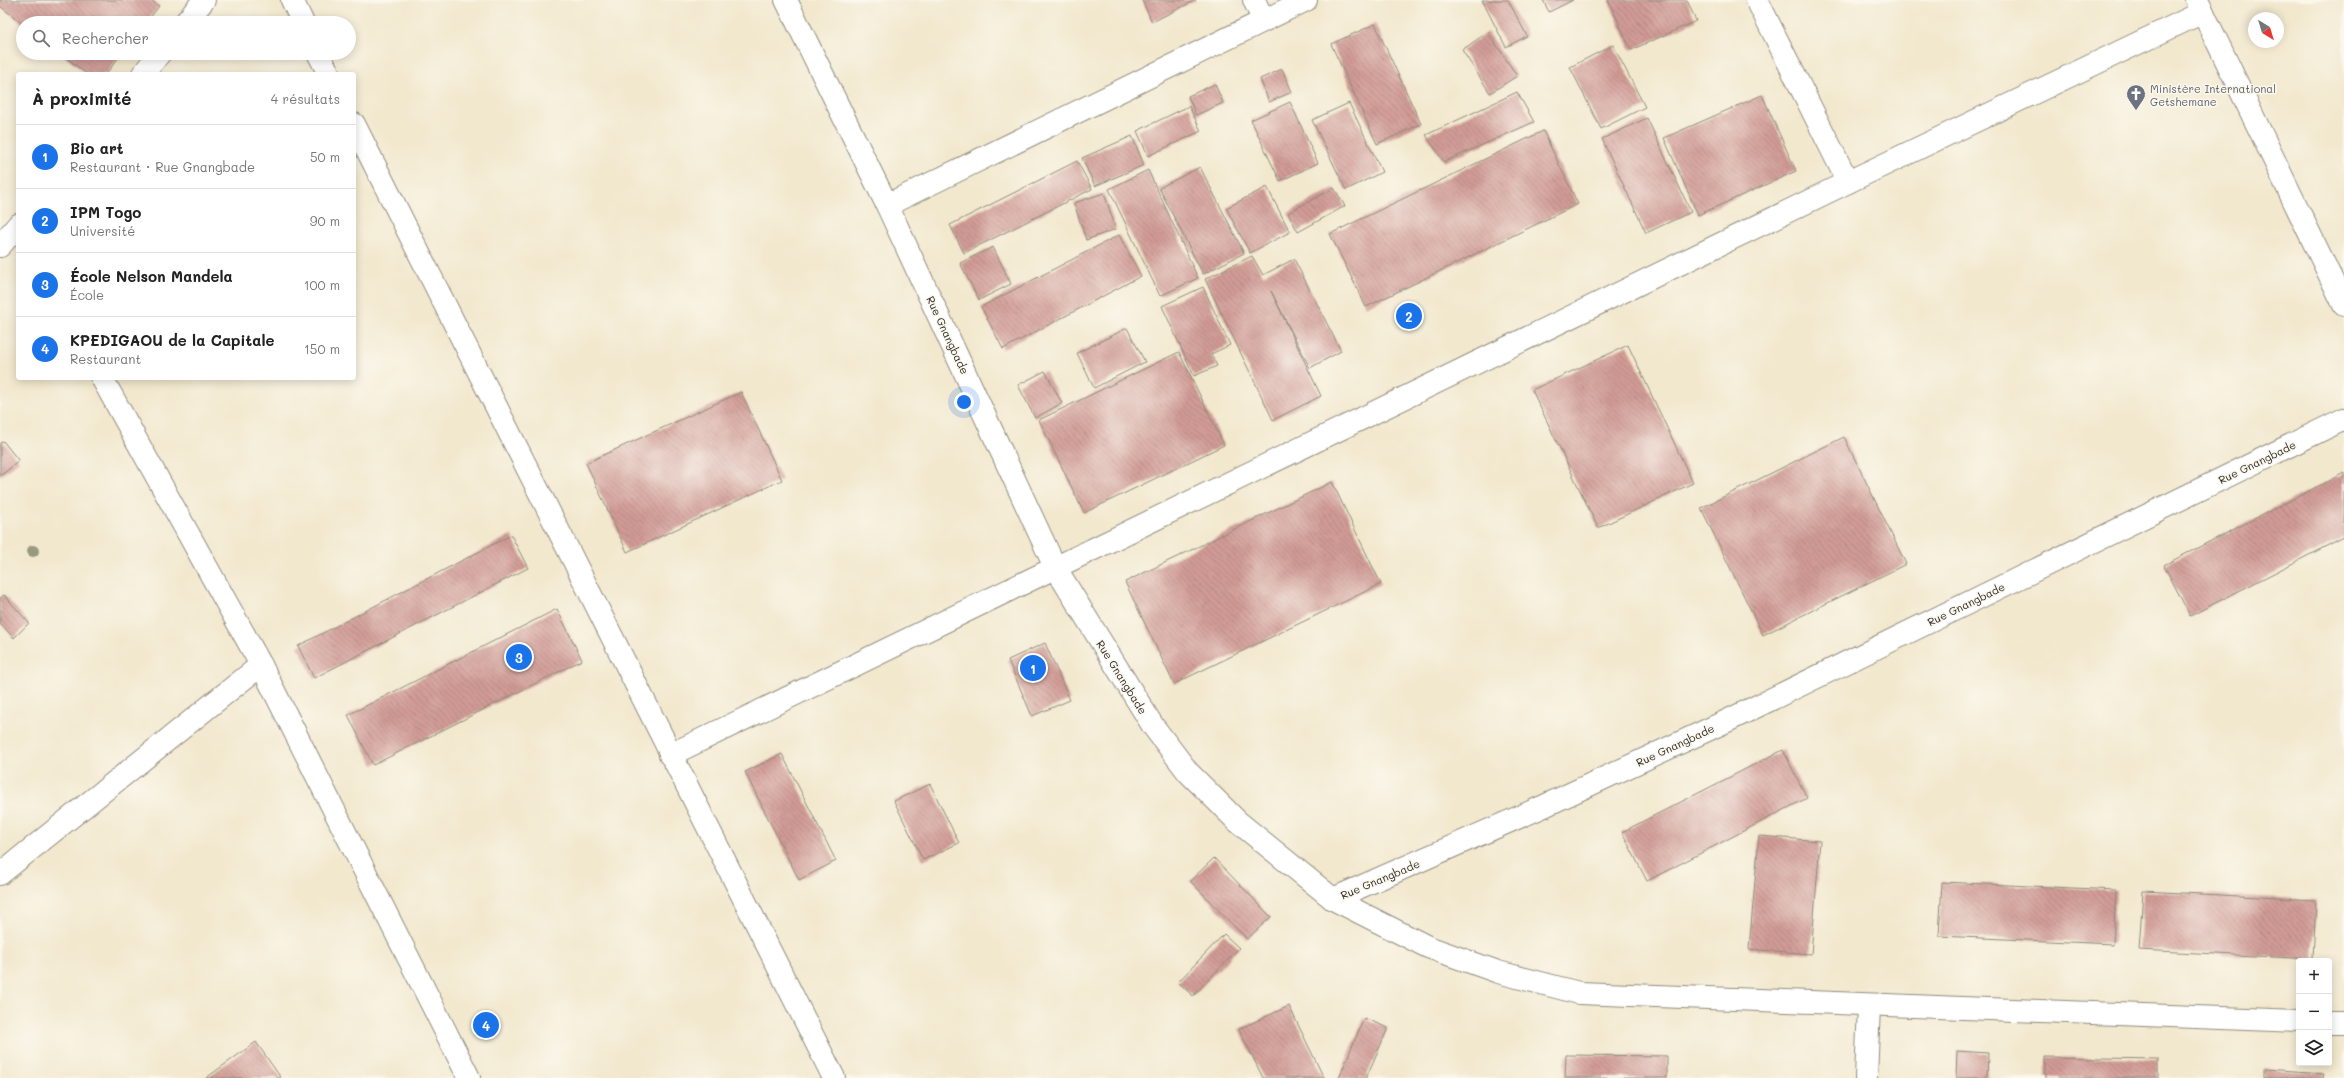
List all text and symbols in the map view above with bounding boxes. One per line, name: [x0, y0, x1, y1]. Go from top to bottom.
north arrow: [2248, 12, 2284, 48]
search box: [16, 16, 356, 60]
icon: search: [30, 27, 52, 49]
text: Rechercher: [62, 28, 149, 48]
place label: Ministère International Getshemane: [2150, 81, 2276, 109]
church icon: Ministère International Getshemane: [2125, 83, 2147, 111]
text: À proximité: [32, 87, 131, 109]
text: 4 résultats: [271, 90, 340, 107]
text: Bio art: [70, 138, 123, 158]
text: 1: [42, 148, 48, 165]
text: 50 m: [310, 148, 340, 165]
text: Restaurant · Rue Gnangbade: [70, 158, 255, 175]
text: IPM Togo: [70, 202, 141, 222]
text: 2: [41, 212, 49, 229]
text: 90 m: [310, 212, 340, 229]
text: Université: [70, 222, 135, 239]
text: École Nelson Mandela: [70, 266, 233, 286]
text: 3: [41, 276, 49, 293]
text: 100 m: [304, 276, 340, 293]
text: École: [70, 286, 104, 303]
street label: Rue Gnangbade: [923, 293, 973, 377]
pin: 2: [1396, 301, 1422, 331]
text: KPEDIGAOU de la Capitale: [70, 330, 274, 350]
text: 4: [41, 340, 49, 357]
text: 150 m: [304, 340, 340, 357]
text: Restaurant: [70, 350, 141, 367]
your location: [954, 392, 974, 412]
street label: Rue Gnangbade: [2216, 437, 2298, 487]
street label: Rue Gnangbade: [1925, 579, 2007, 629]
street label: Rue Gnangbade: [1093, 637, 1151, 717]
pin: 3: [506, 642, 532, 672]
pin: 1: [1020, 653, 1046, 683]
street label: Rue Gnangbade: [1633, 720, 1717, 770]
street label: Rue Gnangbade: [1338, 855, 1422, 902]
map controls: [2296, 958, 2332, 1066]
button: +: [2296, 958, 2332, 994]
button: −: [2296, 994, 2332, 1030]
pin: 4: [473, 1010, 499, 1040]
button: layers: [2296, 1030, 2332, 1066]

